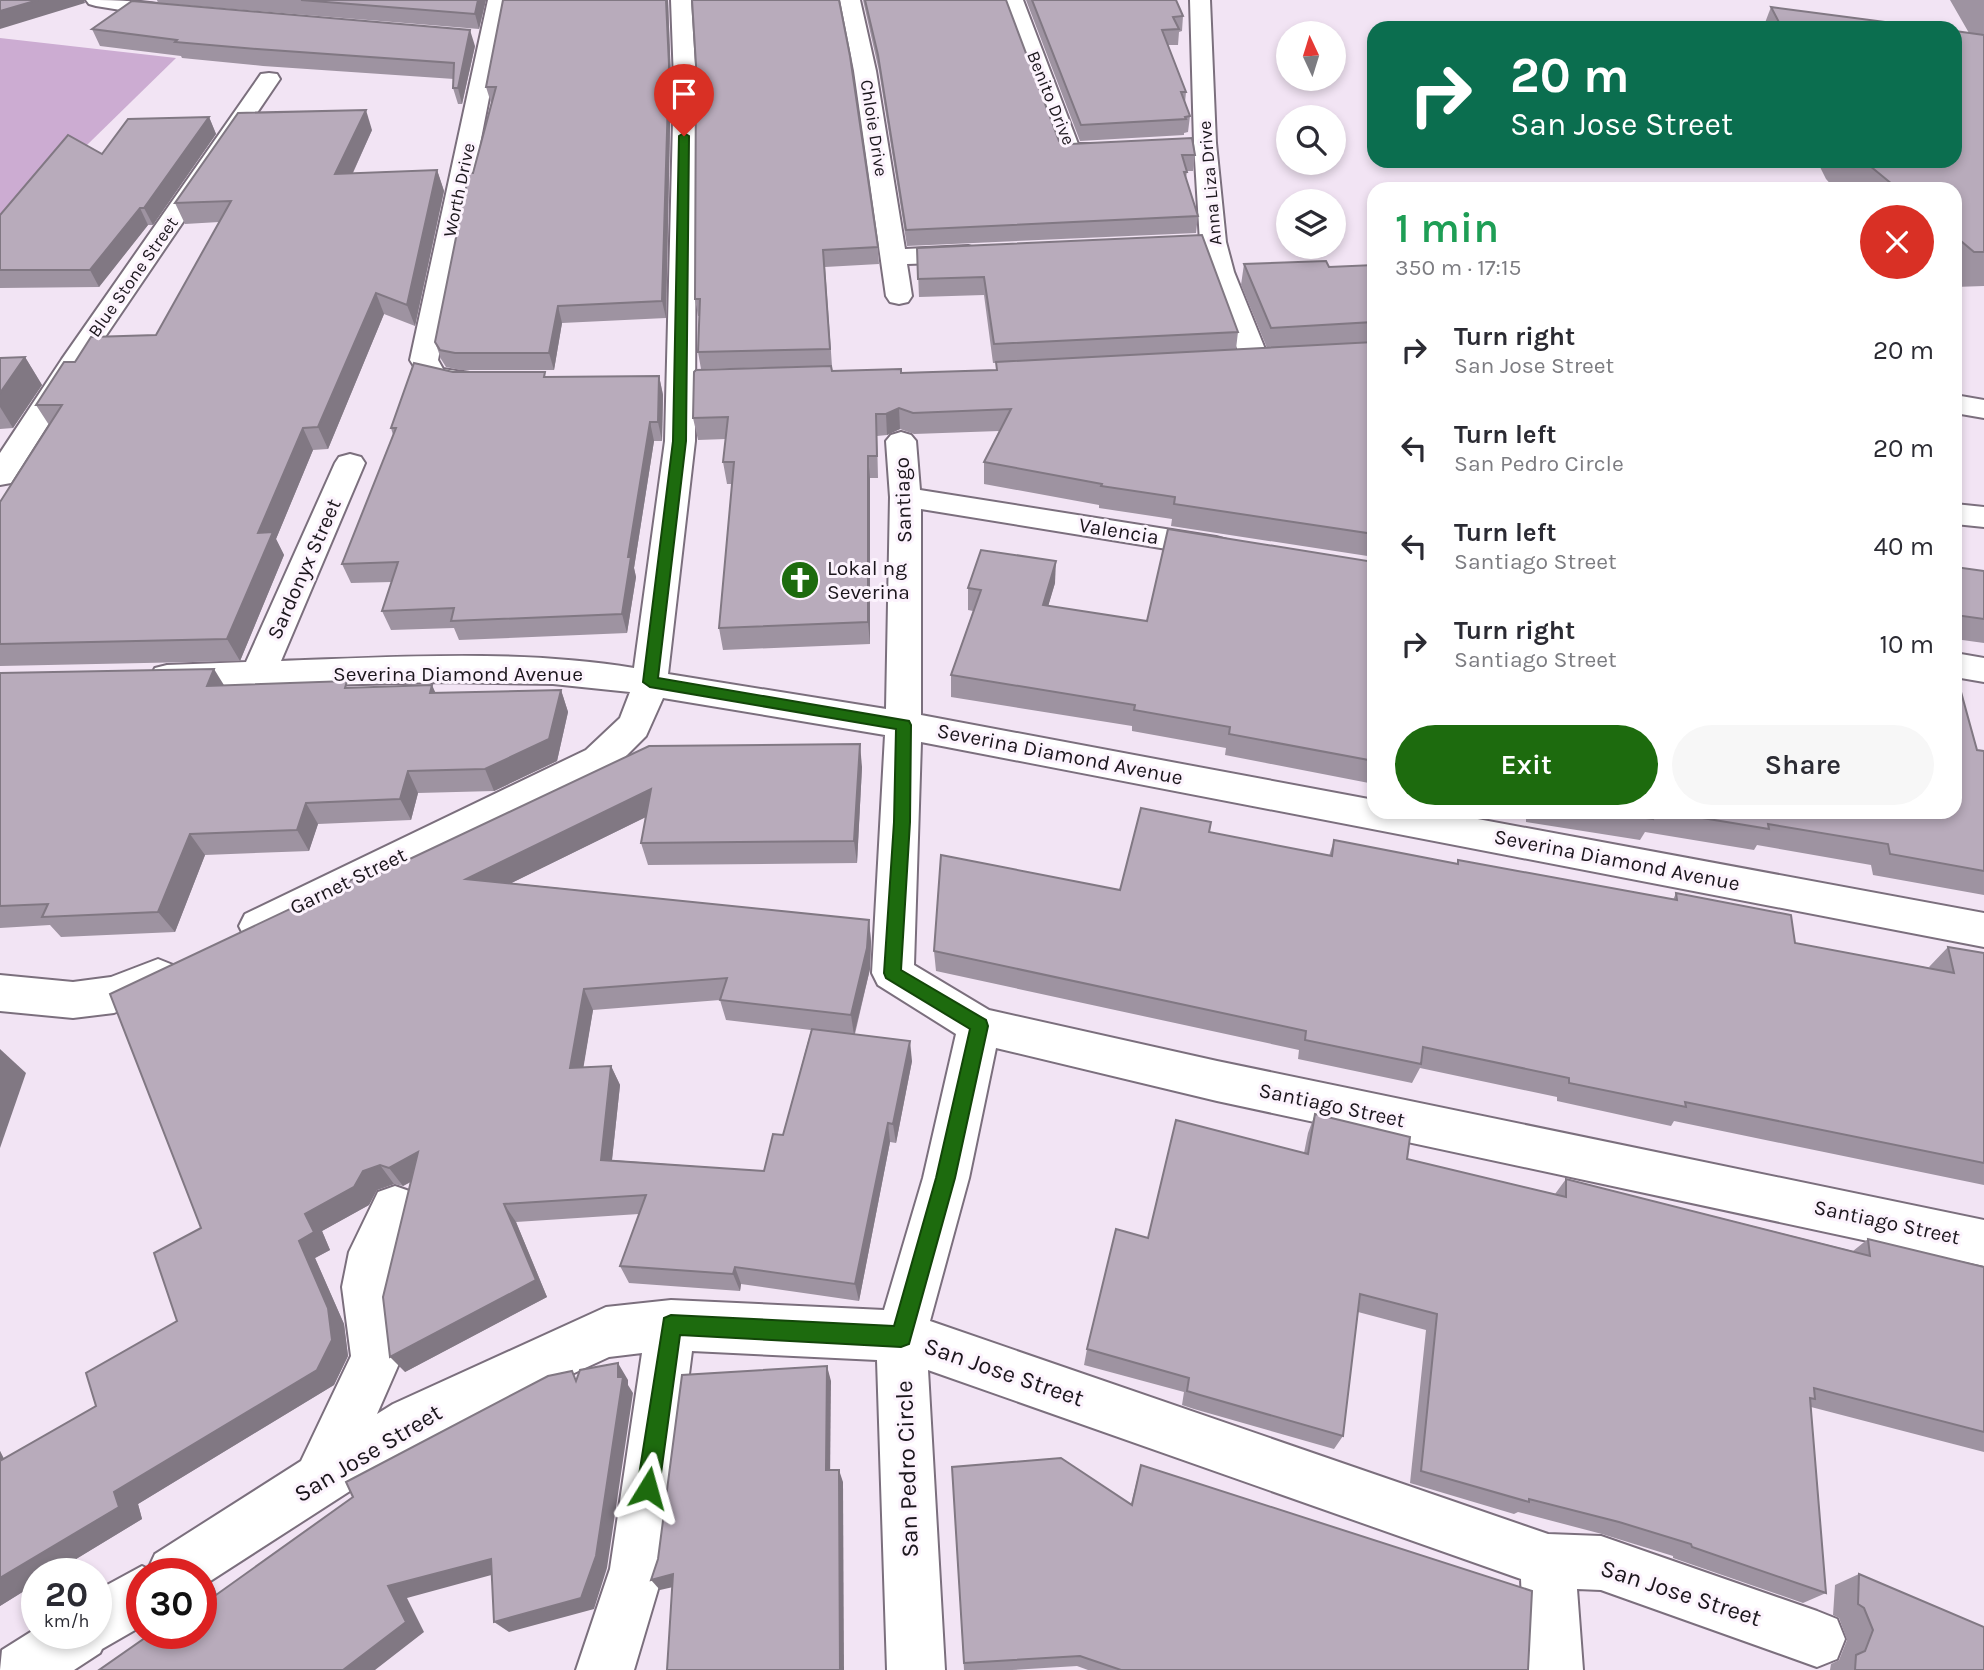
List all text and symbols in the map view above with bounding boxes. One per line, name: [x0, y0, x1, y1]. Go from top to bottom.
north arrow: [1276, 21, 1346, 91]
map controls: [1276, 21, 1346, 259]
text: 20 m: [1510, 47, 1630, 104]
street label: Benito Drive: [1022, 48, 1080, 148]
icon: right: [1395, 49, 1486, 140]
pin: [654, 64, 714, 136]
icon: arrive: [665, 75, 703, 113]
street label: Chloie Drive: [855, 78, 893, 178]
button: search: [1276, 105, 1346, 175]
text: San Jose Street: [1510, 106, 1733, 143]
street label: Anna Liza Drive: [1194, 120, 1226, 246]
street label: Worth Drive: [438, 141, 480, 239]
button: layers: [1276, 189, 1346, 259]
text: 1 min: [1395, 203, 1499, 253]
button: close: [1860, 205, 1934, 279]
street label: Blue Stone Street: [83, 212, 183, 341]
text: 350 m · 17:15: [1395, 254, 1522, 281]
text: Turn right: [1454, 321, 1575, 352]
icon: right: [1395, 331, 1433, 369]
text: 20 m: [1873, 335, 1934, 366]
text: San Jose Street: [1454, 352, 1614, 379]
text: Turn left: [1454, 419, 1556, 450]
icon: left: [1395, 429, 1433, 467]
text: 20 m: [1873, 433, 1934, 464]
text: San Pedro Circle: [1454, 450, 1624, 477]
street label: Santiago: [890, 457, 916, 543]
street label: Sardonyx Street: [262, 495, 346, 643]
street label: Valencia: [1077, 513, 1161, 549]
text: Turn left: [1454, 517, 1556, 548]
icon: left: [1395, 527, 1433, 565]
text: 40 m: [1874, 531, 1934, 562]
text: Santiago Street: [1454, 548, 1617, 575]
place label: Lokal ng Severina: [827, 556, 910, 604]
church icon: Lokal ng Severina: [779, 559, 821, 601]
text: Turn right: [1454, 615, 1575, 646]
icon: right: [1395, 625, 1433, 663]
text: 10 m: [1879, 629, 1934, 660]
text: Santiago Street: [1454, 646, 1617, 673]
street label: Severina Diamond Avenue: [333, 662, 583, 686]
street label: Severina Diamond Avenue: [935, 718, 1185, 790]
button: Exit: [1395, 725, 1658, 805]
button: Share: [1672, 725, 1934, 805]
street label: Severina Diamond Avenue: [1492, 824, 1742, 896]
street label: Garnet Street: [286, 842, 410, 920]
street label: Santiago Street: [1257, 1078, 1407, 1132]
street label: Santiago Street: [1812, 1195, 1962, 1249]
street label: San Jose Street: [920, 1332, 1088, 1412]
street label: San Pedro Circle: [890, 1380, 924, 1558]
street label: San Jose Street: [289, 1398, 447, 1508]
position arrow: [611, 1451, 685, 1525]
street label: San Jose Street: [1597, 1554, 1765, 1632]
speed limit sign: 30: [126, 1558, 217, 1649]
text: 20: [45, 1574, 88, 1615]
text: km/h: [44, 1610, 89, 1632]

